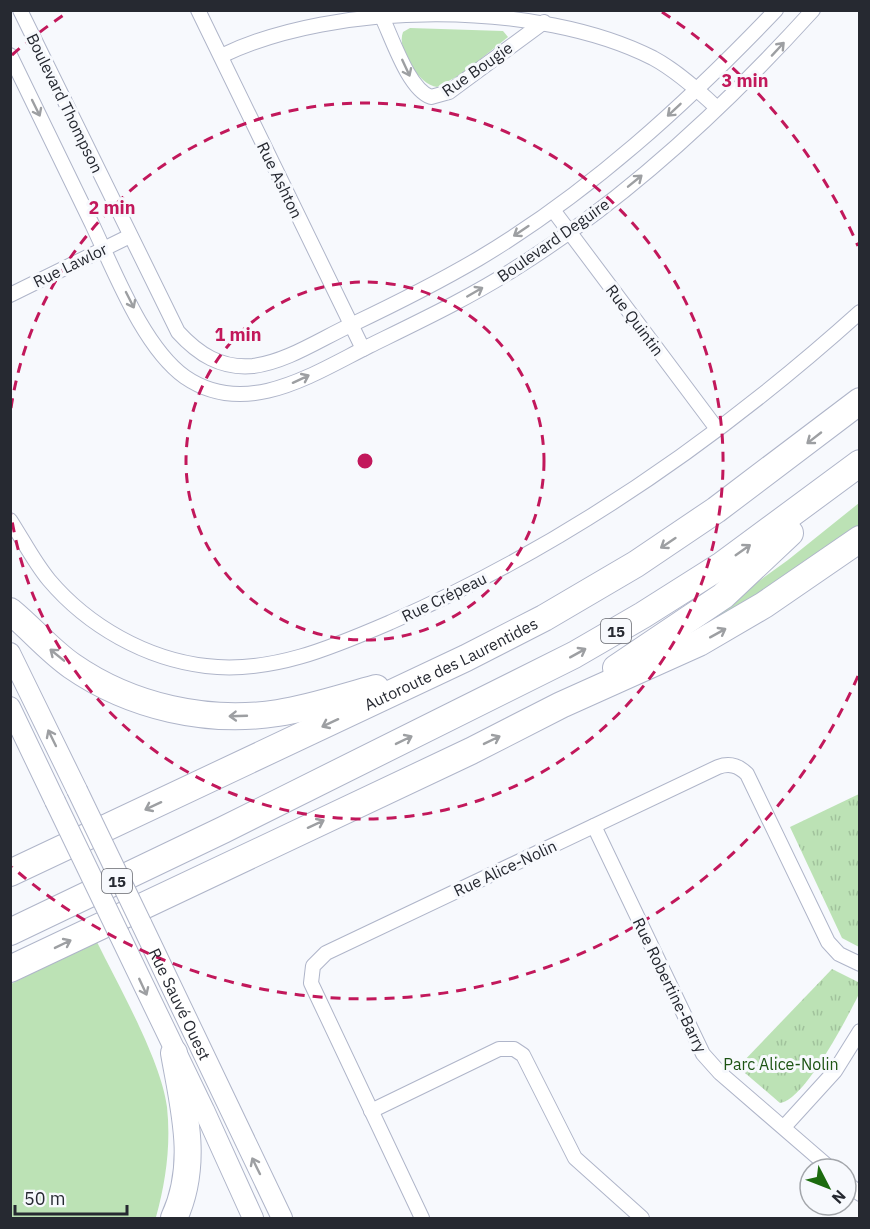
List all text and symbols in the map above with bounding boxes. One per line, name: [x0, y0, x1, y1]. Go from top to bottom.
street label: Boulevard Thompson: [22, 30, 108, 176]
street label: Rue Bougie: [438, 37, 516, 101]
one-way arrow: [771, 41, 785, 56]
one-way arrow: [400, 59, 412, 77]
text: 3 min: [721, 69, 769, 92]
one-way arrow: [30, 99, 42, 117]
one-way arrow: [667, 103, 682, 117]
street label: Rue Ashton: [253, 138, 307, 222]
one-way arrow: [627, 174, 642, 188]
street label: Boulevard Deguire: [493, 194, 613, 286]
text: 2 min: [88, 196, 136, 219]
one-way arrow: [514, 225, 530, 237]
street label: Rue Lawlor: [30, 238, 110, 291]
street label: Rue Quintin: [602, 280, 668, 360]
one-way arrow: [466, 286, 483, 298]
one-way arrow: [125, 291, 136, 309]
text: 1 min: [214, 323, 262, 346]
one-way arrow: [291, 373, 309, 385]
one-way arrow: [806, 431, 822, 444]
centre of rings: [355, 451, 375, 471]
one-way arrow: [660, 537, 676, 549]
one-way arrow: [735, 544, 751, 556]
street label: Rue Crépeau: [398, 568, 490, 626]
street label: Autoroute des Laurentides: [361, 613, 541, 715]
road number: 15: [601, 619, 631, 643]
one-way arrow: [708, 627, 726, 638]
one-way arrow: [569, 646, 586, 658]
one-way arrow: [49, 648, 65, 661]
one-way arrow: [229, 710, 249, 722]
one-way arrow: [321, 717, 339, 729]
one-way arrow: [45, 729, 57, 747]
one-way arrow: [394, 734, 412, 746]
one-way arrow: [483, 734, 501, 746]
one-way arrow: [145, 801, 163, 813]
one-way arrow: [306, 817, 324, 829]
street label: Rue Alice-Nolin: [450, 835, 560, 901]
road number: 15: [102, 869, 132, 893]
street label: Rue Robertine-Barry: [629, 914, 711, 1056]
one-way arrow: [54, 937, 72, 949]
street label: Rue Sauvé Ouest: [145, 945, 215, 1063]
one-way arrow: [138, 978, 150, 996]
park label: Parc Alice-Nolin: [723, 1054, 839, 1074]
one-way arrow: [250, 1157, 262, 1175]
north arrow: [798, 1157, 858, 1217]
scale bar: [15, 1178, 128, 1216]
text: N: [828, 1186, 850, 1208]
text: 50 m: [24, 1187, 66, 1210]

